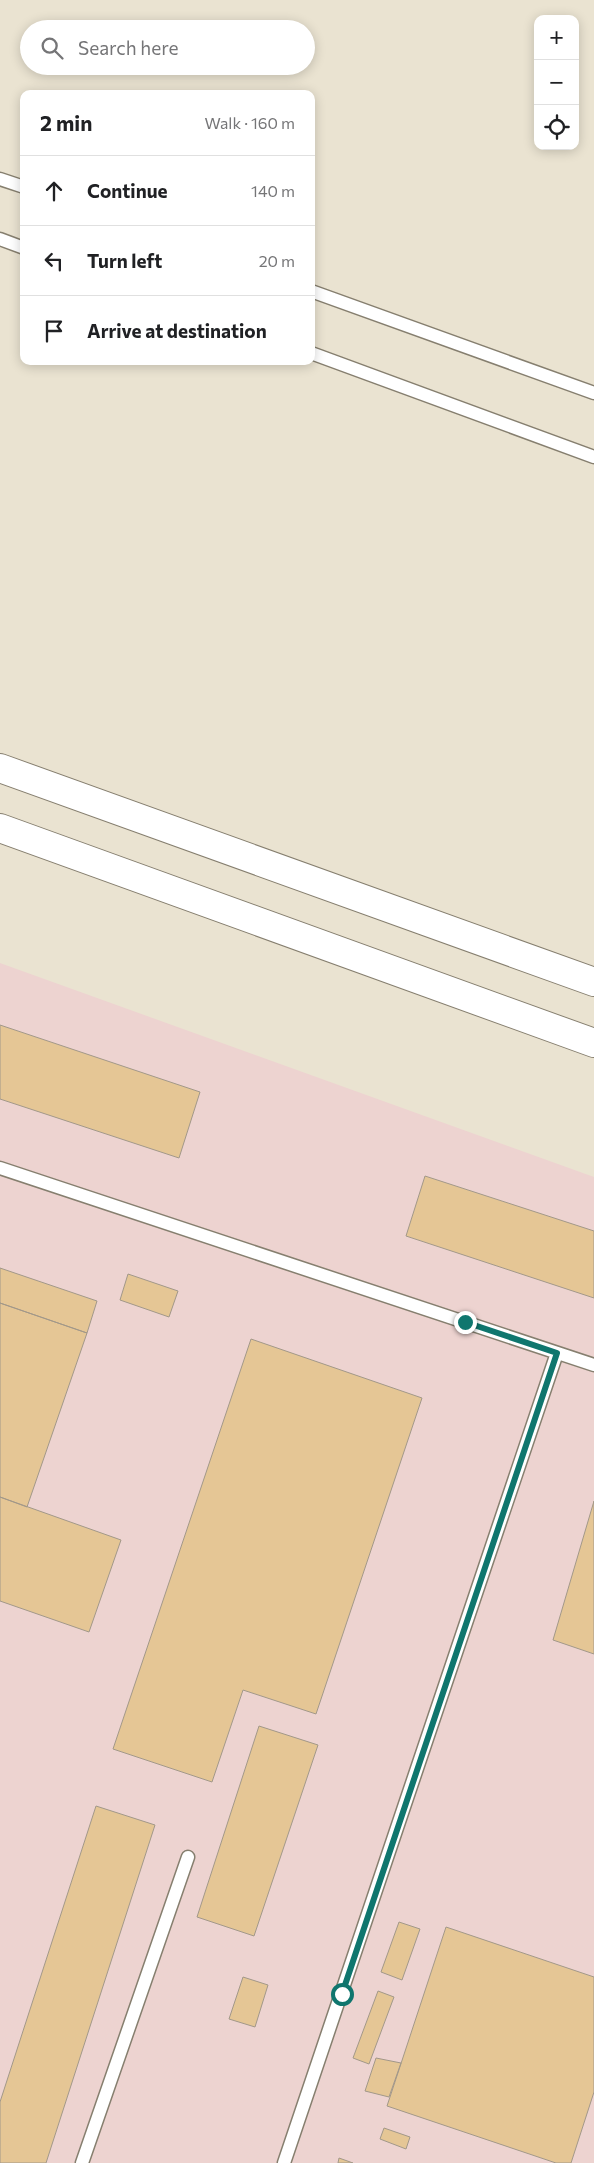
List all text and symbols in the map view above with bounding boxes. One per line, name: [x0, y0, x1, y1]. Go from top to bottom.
map controls: [534, 15, 579, 150]
button: +: [534, 15, 579, 60]
search box: [20, 20, 315, 75]
icon: search: [38, 34, 66, 62]
text: Search here: [78, 36, 178, 59]
button: −: [534, 60, 579, 105]
button: locate: [534, 105, 579, 150]
text: 2 min: [40, 110, 92, 135]
text: Walk · 160 m: [205, 113, 295, 132]
icon: ahead: [40, 177, 68, 205]
text: Continue: [87, 179, 167, 202]
text: 140 m: [251, 181, 295, 200]
icon: left: [40, 247, 68, 275]
text: Turn left: [87, 249, 162, 272]
text: 20 m: [259, 251, 295, 270]
icon: arrive: [40, 317, 68, 345]
text: Arrive at destination: [87, 319, 267, 342]
route end: [454, 1311, 477, 1334]
route start: [331, 1983, 354, 2006]

